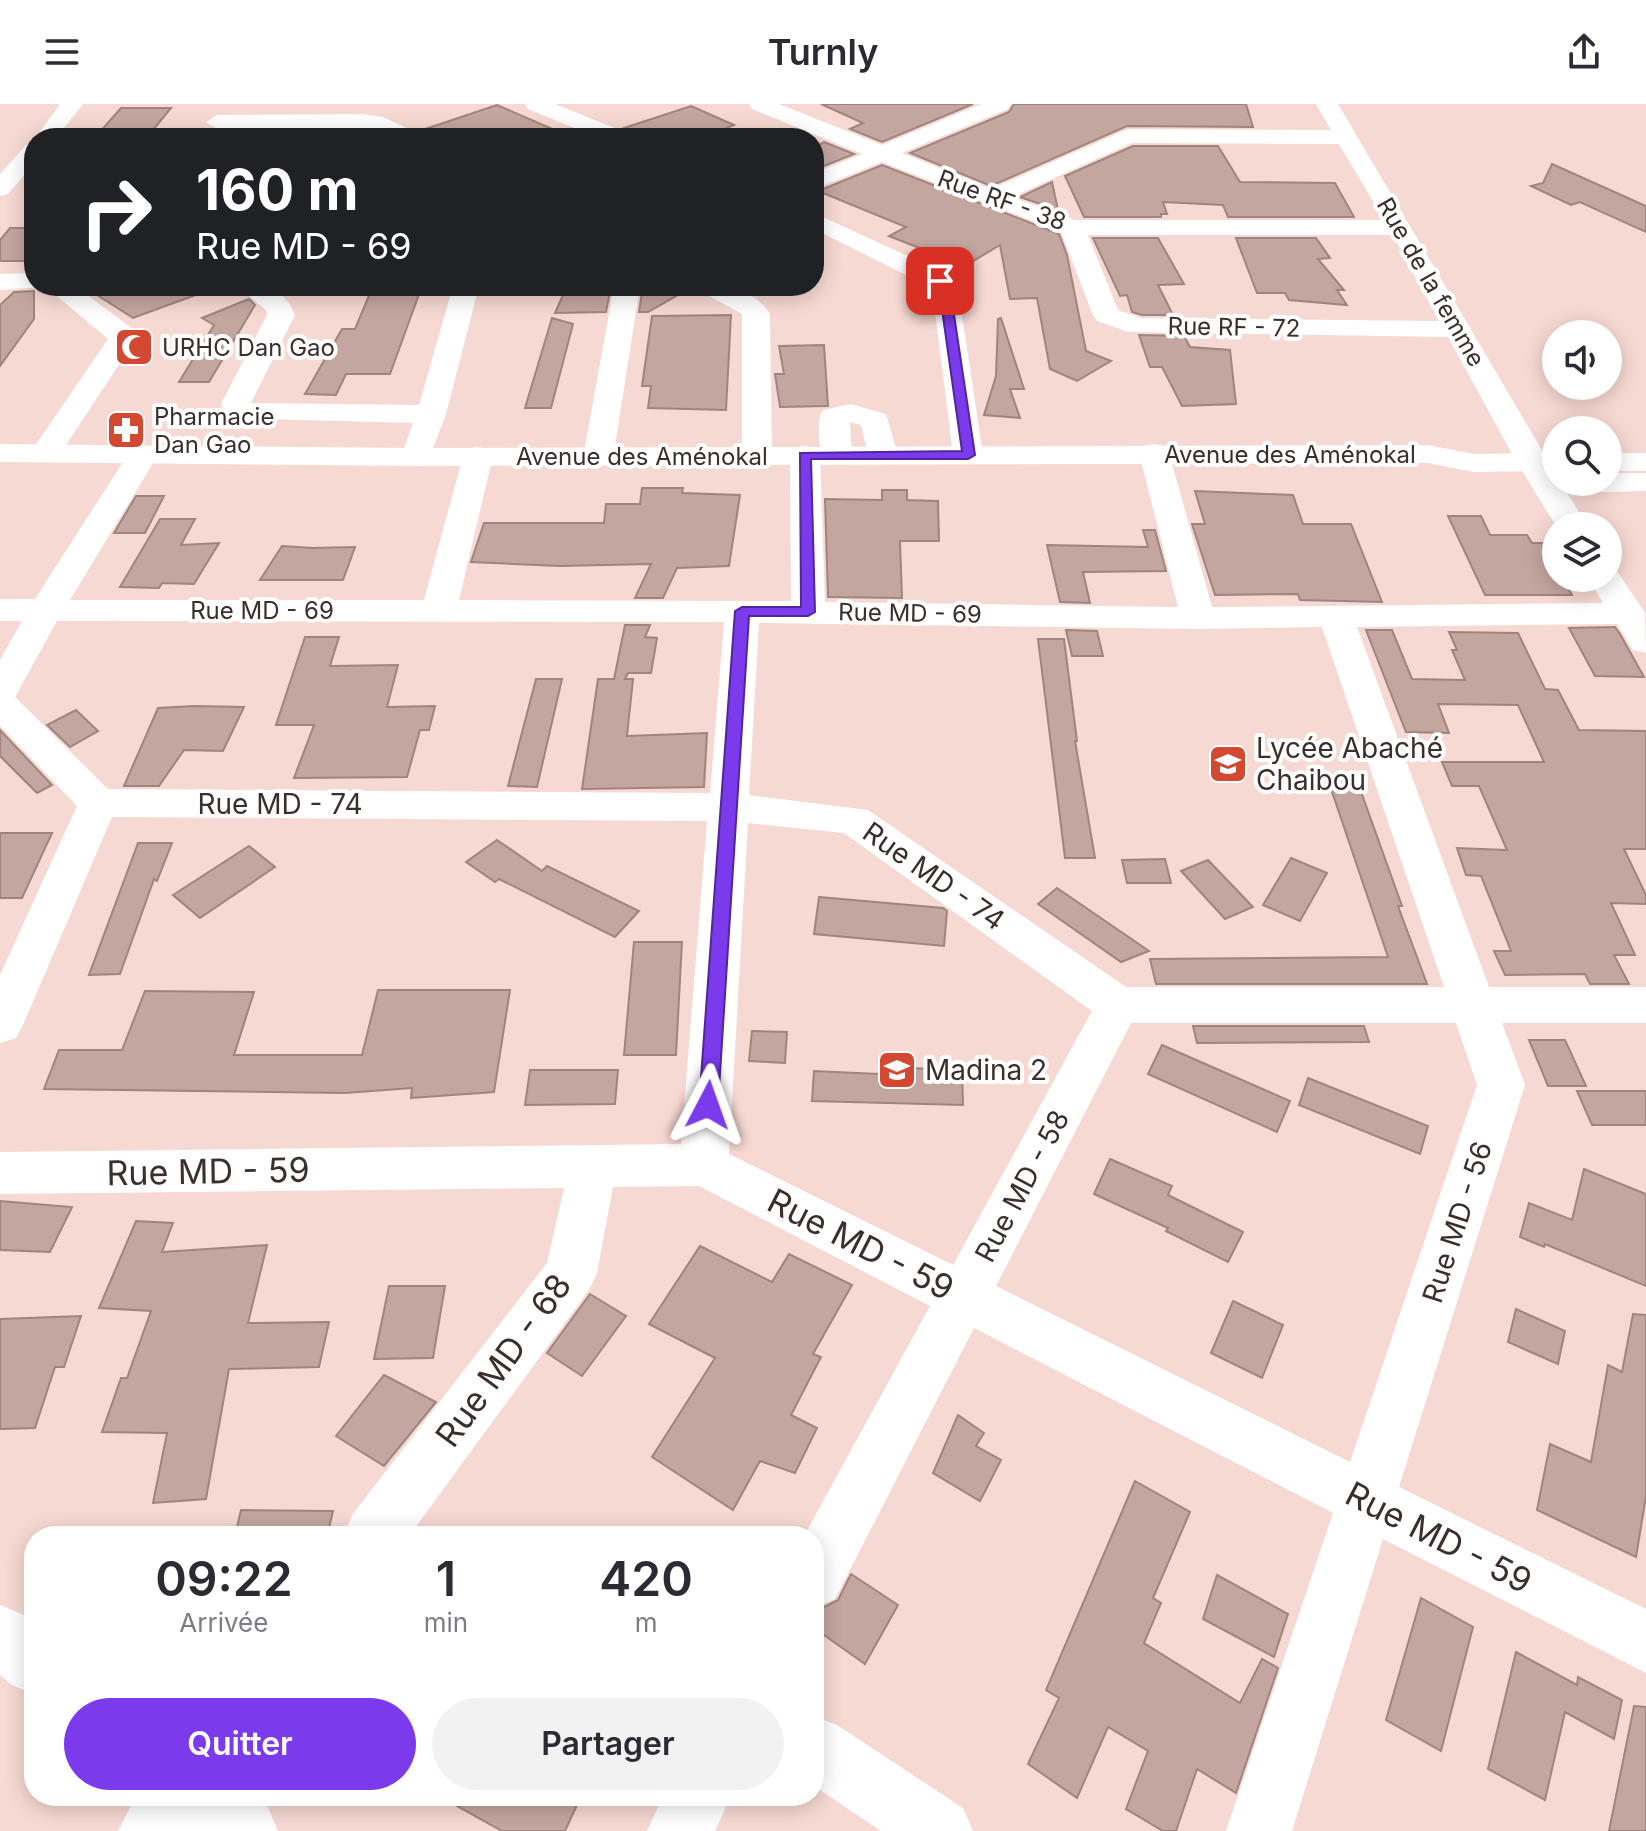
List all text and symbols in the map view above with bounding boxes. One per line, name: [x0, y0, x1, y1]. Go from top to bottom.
icon: menu: [40, 30, 84, 74]
text: Turnly: [768, 30, 878, 74]
icon: share: [1562, 30, 1606, 74]
text: 160 m: [196, 156, 359, 224]
icon: right: [64, 160, 168, 264]
street label: Rue RF - 38: [934, 163, 1070, 237]
street label: Rue de la femme: [1371, 192, 1491, 372]
text: Rue MD - 69: [196, 224, 412, 268]
pin: [906, 247, 974, 315]
icon: arrive: [918, 259, 962, 303]
street label: Rue RF - 72: [1167, 311, 1301, 343]
map controls: [1542, 320, 1622, 592]
button: sound: [1542, 320, 1622, 400]
mosque icon: URHC Dan Gao: [113, 326, 155, 368]
place label: URHC Dan Gao: [162, 333, 335, 362]
place label: Pharmacie Dan Gao: [154, 402, 274, 459]
pharmacy icon: Pharmacie Dan Gao: [105, 409, 147, 451]
button: search: [1542, 416, 1622, 496]
street label: Avenue des Aménokal: [1164, 440, 1416, 469]
street label: Avenue des Aménokal: [516, 442, 768, 471]
button: layers: [1542, 512, 1622, 592]
street label: Rue MD - 69: [190, 596, 334, 625]
street label: Rue MD - 69: [838, 597, 982, 629]
place label: Lycée Abaché Chaibou: [1256, 731, 1443, 797]
school or university icon: Lycée Abaché Chaibou: [1207, 743, 1249, 785]
street label: Rue MD - 74: [197, 787, 363, 821]
street label: Rue MD - 74: [857, 815, 1011, 937]
school or university icon: Madina 2: [876, 1049, 918, 1091]
place label: Madina 2: [925, 1053, 1047, 1087]
position arrow: [666, 1063, 750, 1147]
street label: Rue MD - 58: [968, 1104, 1076, 1268]
street label: Rue MD - 56: [1415, 1137, 1499, 1307]
street label: Rue MD - 59: [106, 1149, 310, 1193]
street label: Rue MD - 59: [761, 1180, 961, 1308]
street label: Rue MD - 68: [427, 1266, 579, 1454]
street label: Rue MD - 59: [1339, 1473, 1539, 1601]
text: 09:22: [155, 1549, 293, 1608]
text: 1: [436, 1549, 456, 1608]
text: 420: [599, 1549, 693, 1608]
text: Arrivée: [179, 1607, 268, 1638]
text: min: [424, 1607, 468, 1638]
text: m: [635, 1607, 657, 1638]
button: Quitter: [64, 1698, 416, 1790]
button: Partager: [432, 1698, 784, 1790]

